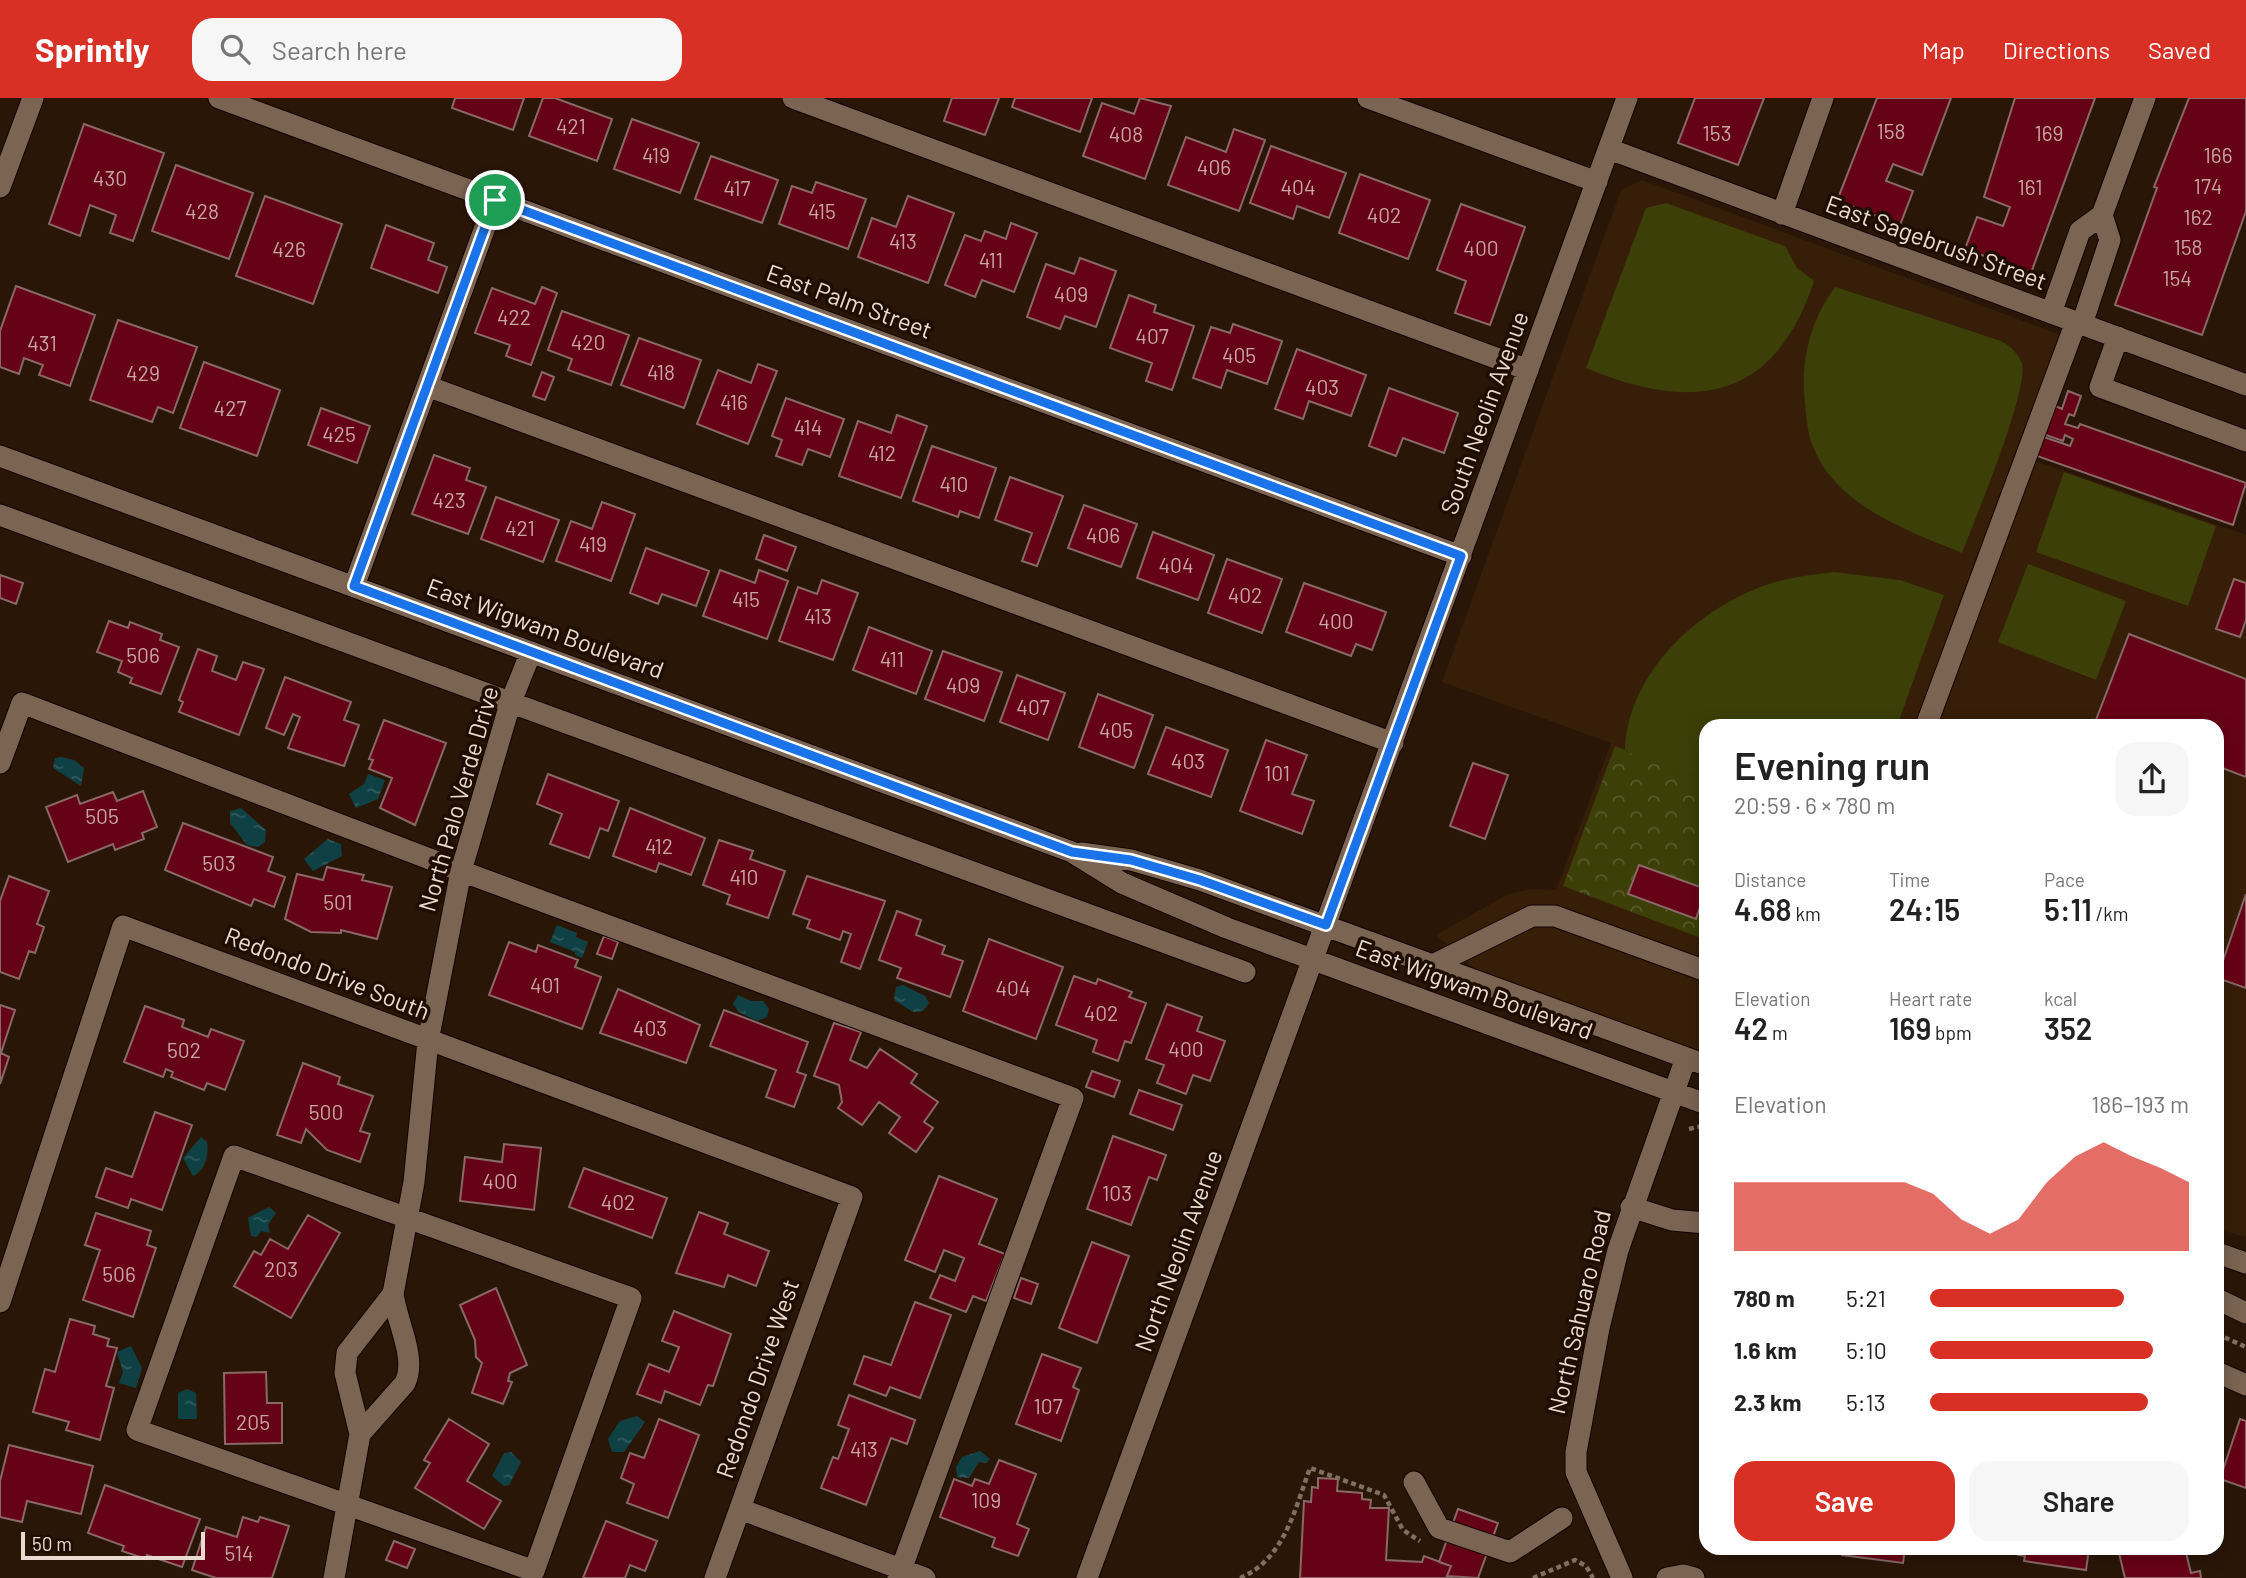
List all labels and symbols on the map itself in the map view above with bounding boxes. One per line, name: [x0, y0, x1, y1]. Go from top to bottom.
house number: 421: [556, 113, 586, 138]
house number: 158: [1876, 118, 1906, 143]
house number: 153: [1703, 120, 1731, 145]
house number: 169: [2034, 120, 2064, 145]
house number: 408: [1109, 121, 1143, 146]
house number: 419: [642, 142, 670, 167]
house number: 166: [2204, 142, 2232, 167]
house number: 406: [1197, 154, 1231, 179]
house number: 430: [93, 165, 127, 190]
pin: [465, 170, 525, 230]
house number: 174: [2194, 173, 2222, 198]
house number: 404: [1280, 174, 1316, 199]
house number: 161: [2017, 174, 2043, 199]
house number: 417: [724, 175, 751, 200]
street label: East Sagebrush Street: [1822, 188, 2051, 295]
house number: 428: [185, 198, 219, 223]
house number: 415: [808, 198, 836, 223]
house number: 402: [1367, 202, 1401, 227]
house number: 162: [2183, 204, 2213, 229]
house number: 413: [889, 228, 917, 253]
house number: 158: [2173, 234, 2203, 259]
house number: 400: [1463, 235, 1499, 260]
house number: 426: [272, 236, 306, 261]
house number: 411: [979, 247, 1003, 272]
street label: East Palm Street: [763, 257, 936, 344]
house number: 154: [2162, 265, 2192, 290]
house number: 409: [1054, 281, 1088, 306]
house number: 422: [497, 304, 531, 329]
street label: South Neolin Avenue: [1433, 307, 1534, 518]
house number: 407: [1135, 323, 1169, 348]
house number: 420: [571, 329, 605, 354]
house number: 431: [27, 330, 57, 355]
house number: 405: [1222, 342, 1256, 367]
house number: 418: [647, 359, 675, 384]
house number: 429: [126, 360, 160, 385]
house number: 403: [1305, 374, 1339, 399]
house number: 416: [720, 389, 748, 414]
house number: 427: [214, 395, 246, 420]
house number: 414: [794, 414, 822, 439]
house number: 425: [322, 421, 356, 446]
house number: 412: [868, 440, 896, 465]
house number: 410: [940, 471, 968, 496]
house number: 423: [432, 487, 466, 512]
house number: 421: [505, 515, 535, 540]
house number: 406: [1086, 522, 1120, 547]
house number: 419: [579, 531, 607, 556]
house number: 404: [1158, 552, 1194, 577]
street label: East Wigwam Boulevard: [423, 571, 668, 684]
house number: 402: [1228, 582, 1262, 607]
house number: 415: [732, 586, 760, 611]
house number: 413: [804, 603, 832, 628]
house number: 400: [1318, 608, 1354, 633]
house number: 506: [126, 642, 160, 667]
house number: 411: [880, 646, 904, 671]
house number: 409: [946, 672, 980, 697]
street label: North Palo Verde Drive: [411, 683, 504, 915]
house number: 407: [1016, 694, 1050, 719]
house number: 405: [1099, 717, 1133, 742]
house number: 403: [1171, 748, 1205, 773]
house number: 101: [1264, 760, 1290, 785]
house number: 505: [85, 803, 119, 828]
house number: 412: [645, 833, 673, 858]
house number: 503: [202, 850, 236, 875]
house number: 410: [730, 864, 758, 889]
house number: 501: [323, 889, 353, 914]
street label: Redondo Drive South: [221, 920, 434, 1025]
street label: East Wigwam Boulevard: [1352, 932, 1597, 1045]
house number: 401: [530, 972, 560, 997]
house number: 404: [995, 975, 1031, 1000]
house number: 402: [1084, 1000, 1118, 1025]
house number: 403: [633, 1015, 667, 1040]
house number: 400: [1168, 1036, 1204, 1061]
house number: 502: [167, 1037, 201, 1062]
house number: 500: [309, 1099, 343, 1124]
street label: North Neolin Avenue: [1128, 1146, 1228, 1355]
house number: 400: [482, 1168, 518, 1193]
house number: 103: [1102, 1180, 1132, 1205]
house number: 402: [601, 1189, 635, 1214]
street label: North Sahuaro Road: [1541, 1207, 1616, 1417]
house number: 203: [264, 1256, 298, 1281]
house number: 506: [102, 1261, 136, 1286]
street label: Redondo Drive West: [709, 1275, 804, 1482]
house number: 107: [1033, 1393, 1063, 1418]
house number: 205: [236, 1409, 270, 1434]
house number: 413: [850, 1436, 878, 1461]
house number: 109: [971, 1487, 1001, 1512]
scale bar: [21, 1529, 205, 1561]
house number: 514: [224, 1540, 254, 1565]

